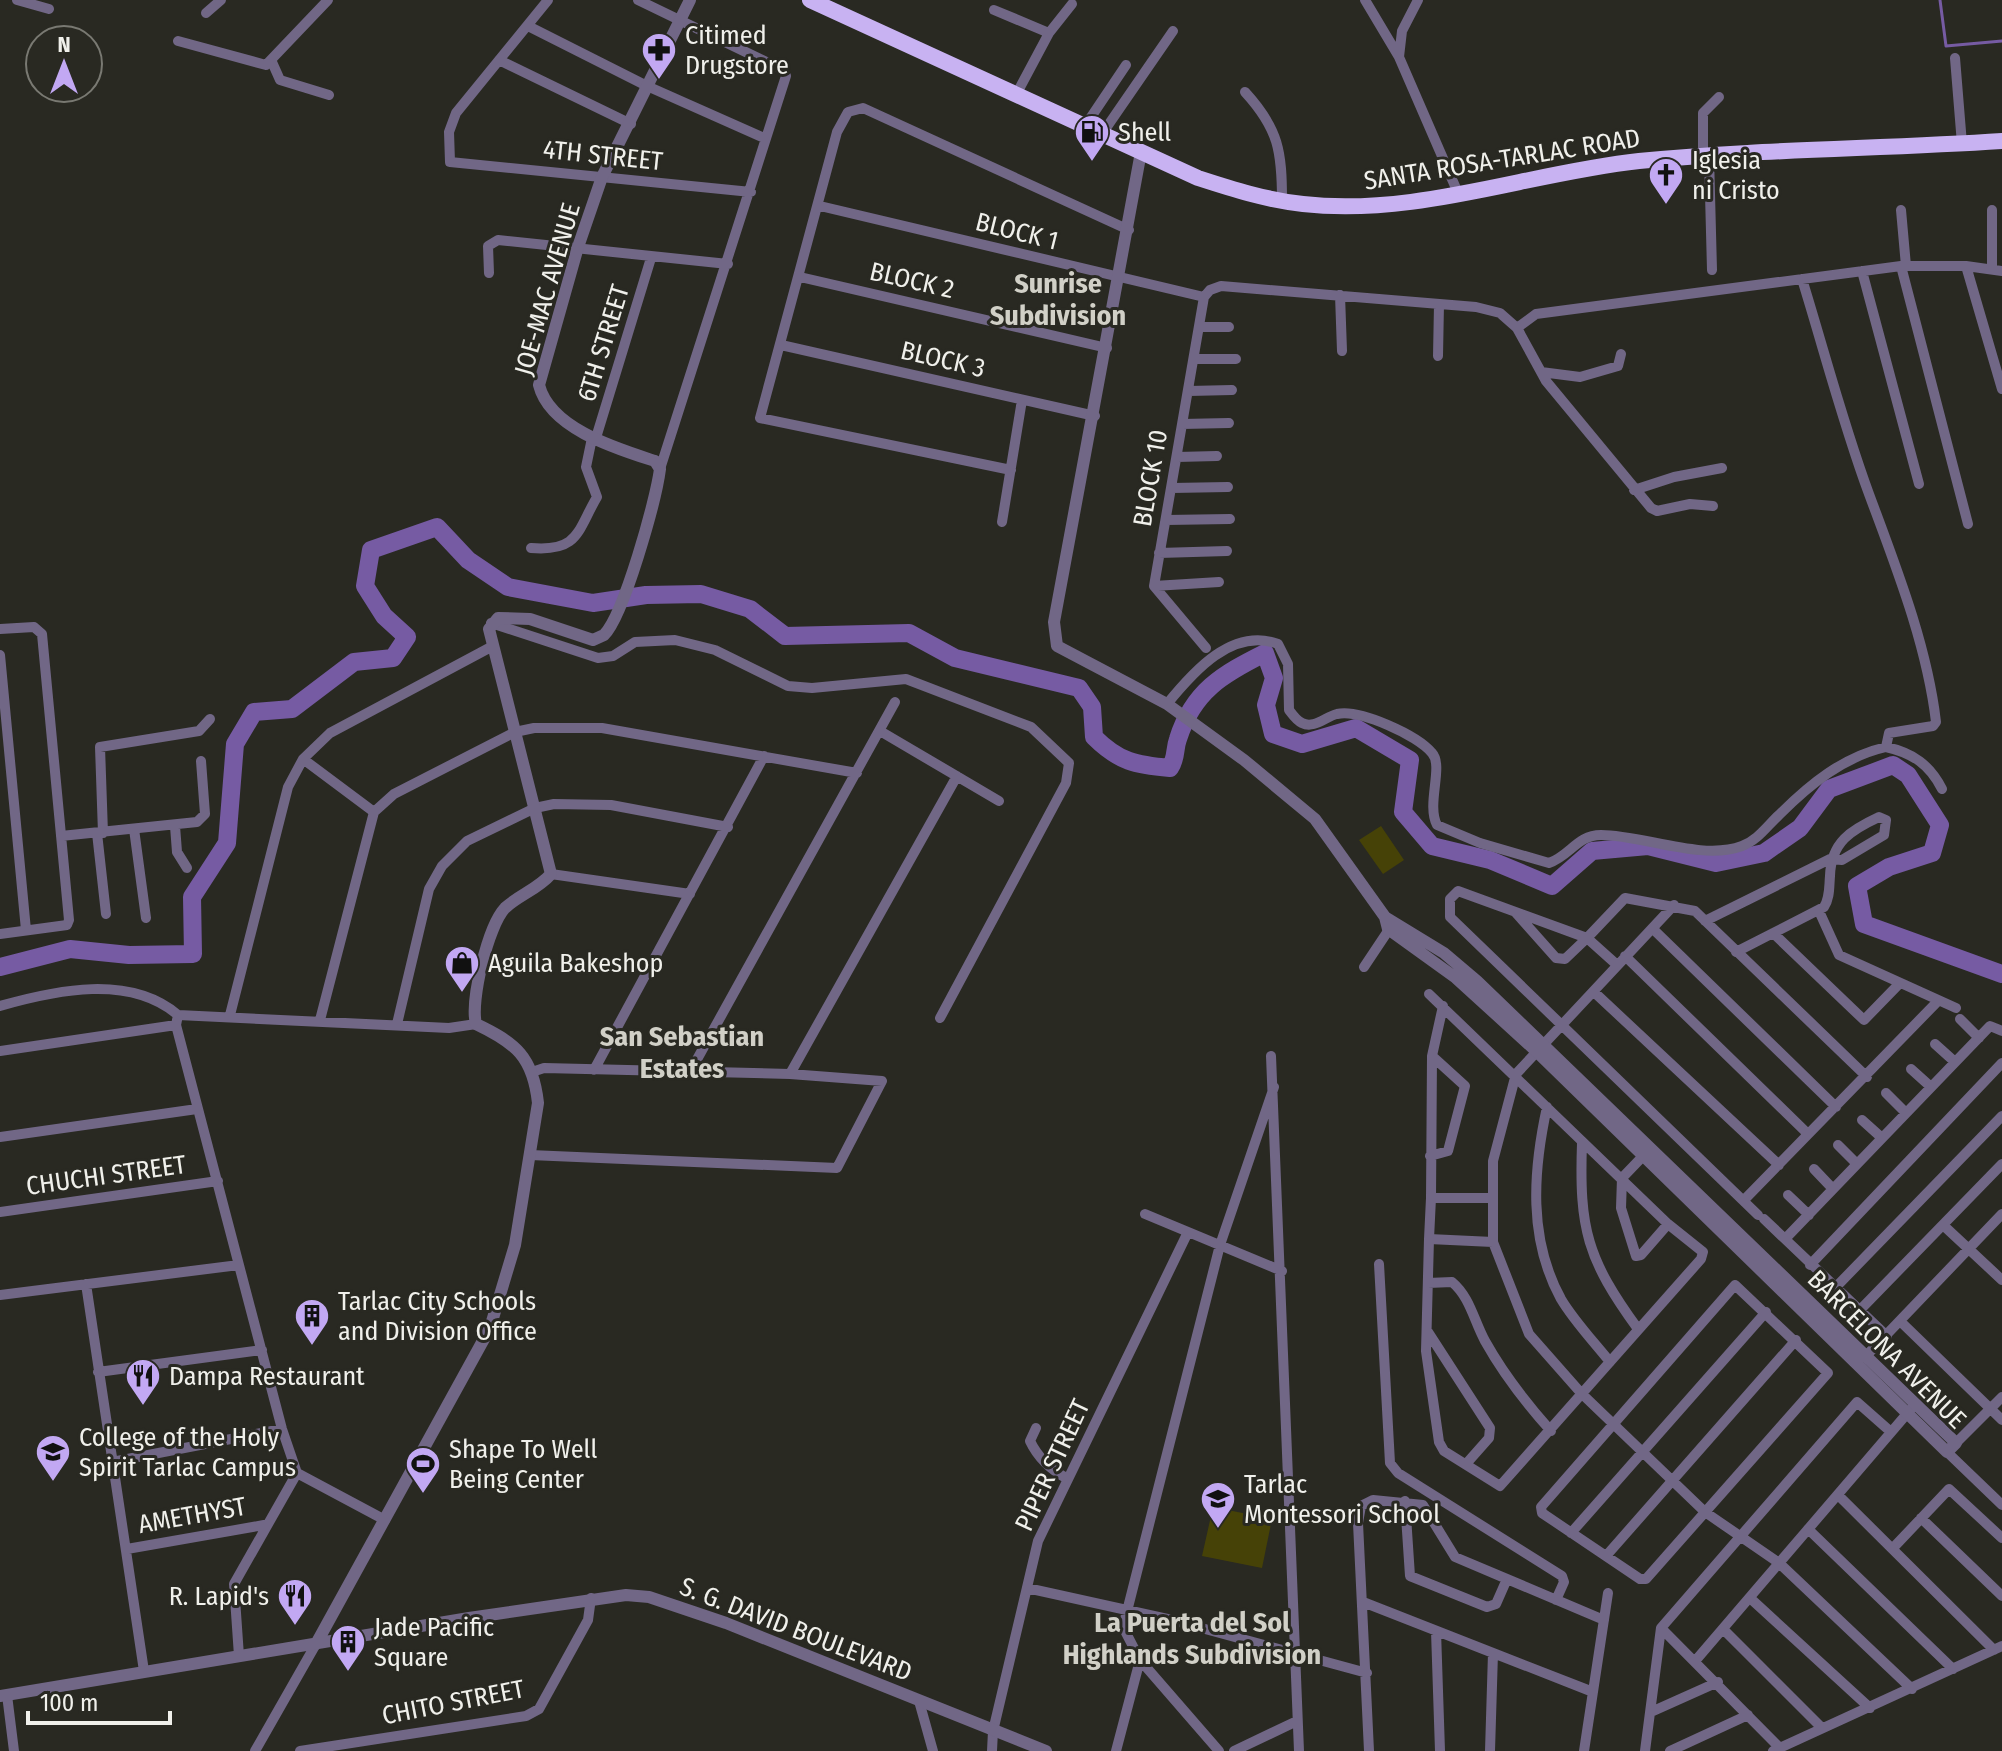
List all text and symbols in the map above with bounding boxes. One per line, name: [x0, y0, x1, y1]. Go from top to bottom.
place label: Citimed Drugstore: [685, 20, 789, 81]
north arrow: [24, 24, 104, 104]
text: N: [57, 31, 71, 58]
pharmacy icon: Citimed Drugstore: [640, 31, 678, 81]
fuel station icon: Shell: [1073, 113, 1111, 163]
place label: Shell: [1118, 117, 1171, 148]
street label: SANTA ROSA-TARLAC ROAD: [1362, 122, 1642, 197]
street label: 4TH STREET: [542, 134, 664, 177]
place label: Iglesia ni Cristo: [1692, 145, 1780, 206]
church icon: Iglesia ni Cristo: [1647, 156, 1685, 206]
street label: JOE-MAC AVENUE: [508, 199, 587, 379]
street label: BLOCK 1: [972, 206, 1061, 257]
street label: BLOCK 2: [867, 256, 957, 305]
district label: Sunrise Subdivision: [990, 267, 1126, 332]
street label: 6TH STREET: [571, 281, 636, 405]
street label: BLOCK 3: [898, 335, 988, 384]
street label: BLOCK 10: [1127, 427, 1174, 529]
shop icon: Aguila Bakeshop: [443, 944, 481, 994]
place label: Aguila Bakeshop: [488, 948, 663, 979]
district label: San Sebastian Estates: [600, 1020, 764, 1085]
street label: CHUCHI STREET: [24, 1149, 188, 1202]
street label: BARCELONA AVENUE: [1801, 1264, 1972, 1435]
place label: Tarlac City Schools and Division Office: [338, 1286, 537, 1347]
building icon: Tarlac City Schools and Division Office: [293, 1297, 331, 1347]
restaurant icon: Dampa Restaurant: [124, 1357, 162, 1407]
place label: Dampa Restaurant: [169, 1361, 365, 1392]
street label: PIPER STREET: [1009, 1395, 1096, 1536]
place label: College of the Holy Spirit Tarlac Campus: [79, 1422, 296, 1483]
school or university icon: College of the Holy Spirit Tarlac Campus: [34, 1433, 72, 1483]
place label: Shape To Well Being Center: [449, 1434, 597, 1495]
sports icon: Shape To Well Being Center: [404, 1445, 442, 1495]
place label: Tarlac Montessori School: [1244, 1469, 1440, 1530]
school or university icon: Tarlac Montessori School: [1199, 1480, 1237, 1530]
street label: AMETHYST: [136, 1491, 248, 1540]
street label: S. G. DAVID BOULEVARD: [676, 1571, 916, 1688]
restaurant icon: R. Lapid's: [276, 1577, 314, 1627]
place label: R. Lapid's: [169, 1581, 269, 1612]
district label: La Puerta del Sol Highlands Subdivision: [1063, 1606, 1321, 1671]
place label: Jade Pacific Square: [374, 1612, 494, 1673]
building icon: Jade Pacific Square: [329, 1623, 367, 1673]
street label: CHITO STREET: [379, 1674, 527, 1731]
scale bar: [28, 1675, 170, 1725]
text: 100 m: [40, 1689, 98, 1717]

